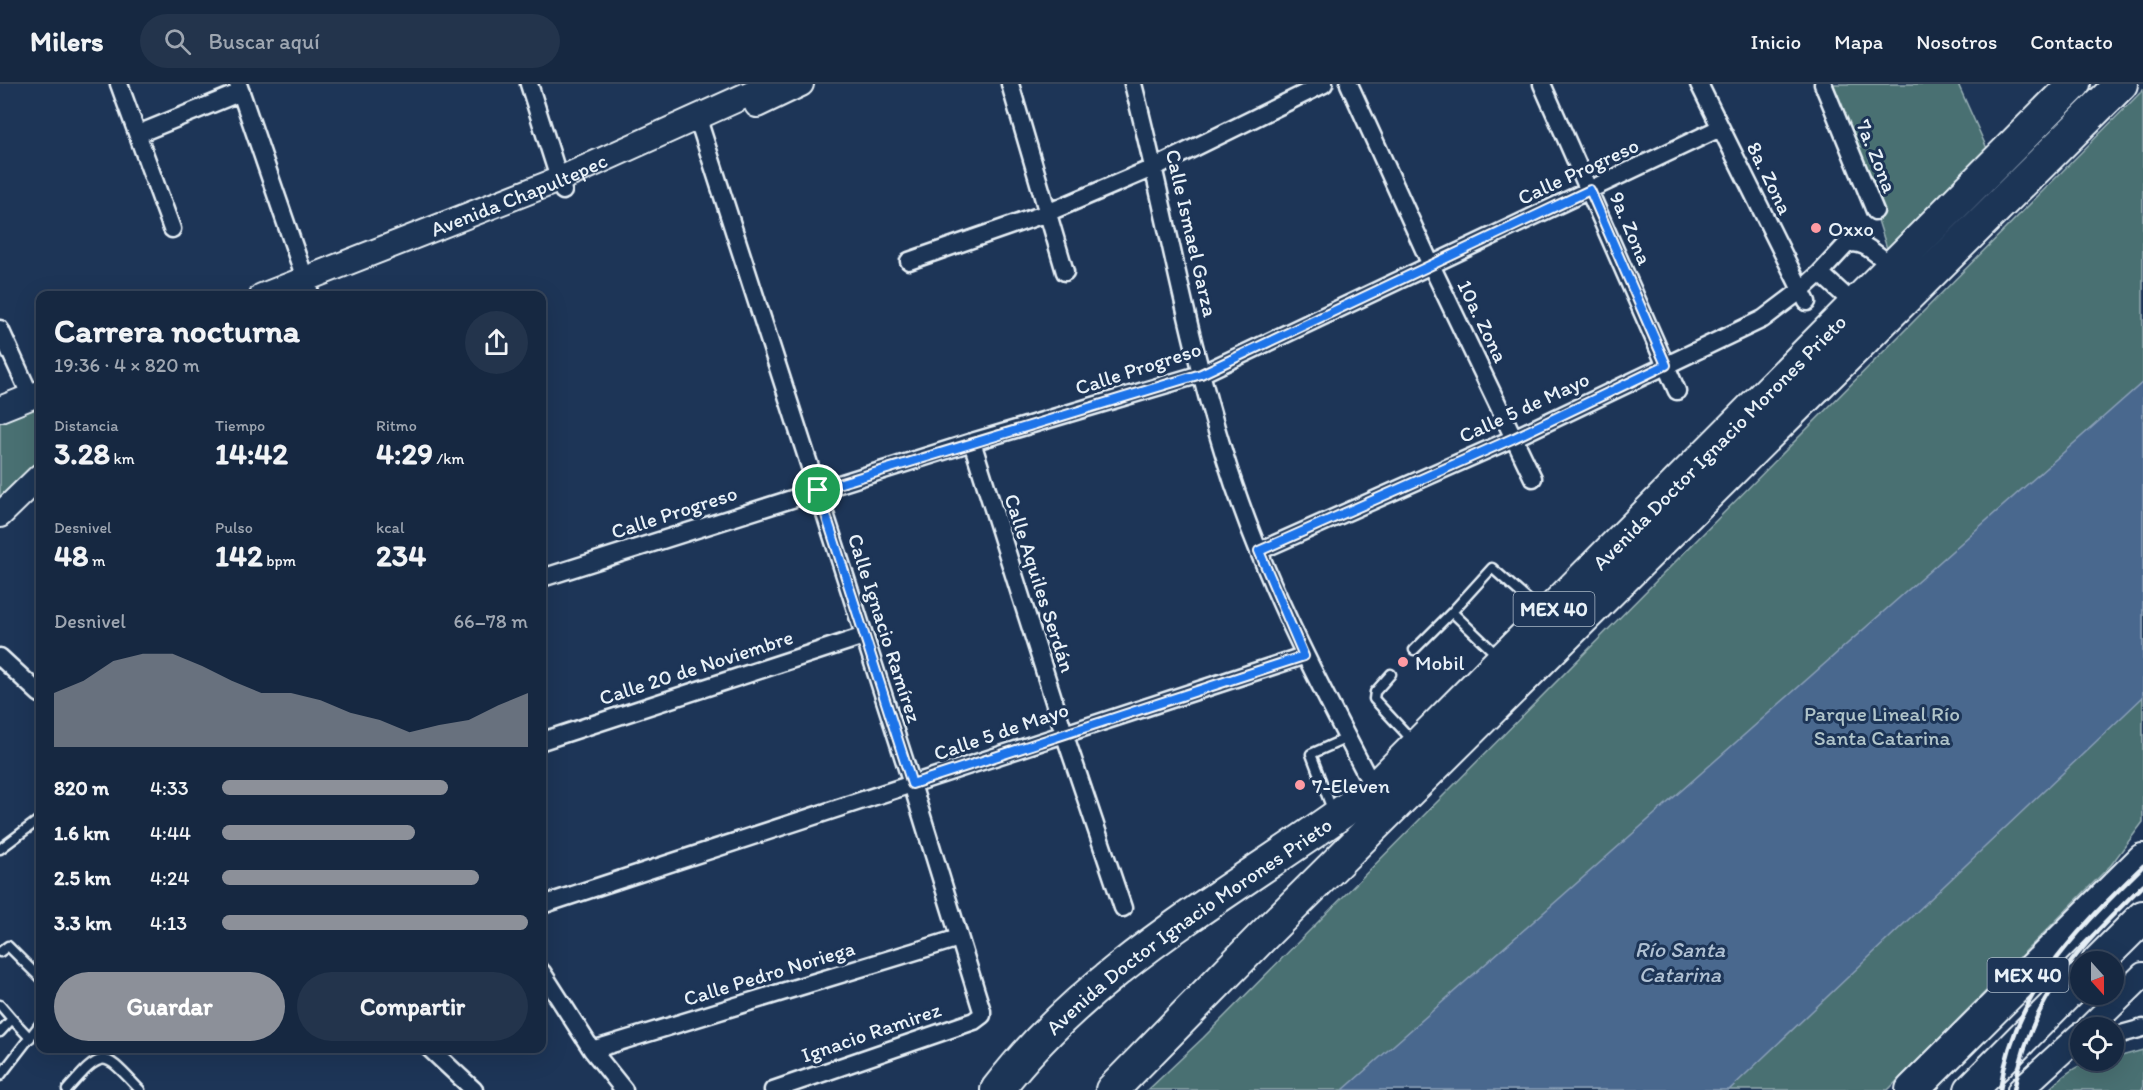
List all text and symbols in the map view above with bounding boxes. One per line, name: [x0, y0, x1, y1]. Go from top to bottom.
search box: [140, 14, 560, 68]
text: Milers: [30, 24, 104, 58]
icon: search: [161, 25, 194, 58]
text: Buscar aquí: [209, 28, 320, 55]
text: Inicio: [1751, 29, 1801, 54]
text: Mapa: [1834, 29, 1883, 54]
text: Nosotros: [1916, 29, 1997, 54]
text: Contacto: [2030, 29, 2113, 54]
street label: 7a. Zona: [1851, 116, 1903, 196]
street label: Calle Progreso: [1513, 132, 1643, 210]
street label: 8a. Zona: [1742, 138, 1798, 218]
street label: Avenida Chapultepec: [427, 147, 611, 241]
street label: Calle Ismael Garza: [1161, 147, 1223, 319]
street label: 9a. Zona: [1604, 188, 1658, 269]
place label: Oxxo: [1828, 216, 1874, 241]
marker: Oxxo: [1809, 221, 1823, 235]
street label: 10a. Zona: [1452, 276, 1514, 367]
street label: Avenida Doctor Ignacio Morones Prieto: [1587, 309, 1851, 575]
text: Carrera nocturna: [54, 311, 300, 350]
button: share: [465, 311, 528, 374]
street label: Calle Progreso: [1072, 336, 1204, 400]
text: 19:36 · 4 × 820 m: [54, 353, 200, 377]
street label: Calle 5 de Mayo: [1455, 366, 1593, 448]
text: Distancia: [54, 416, 119, 435]
text: Tiempo: [215, 416, 265, 435]
text: Ritmo: [376, 416, 417, 435]
text: 3.28: [54, 435, 110, 472]
text: 14:42: [215, 435, 288, 472]
text: 4:29: [376, 435, 433, 472]
text: km: [110, 449, 135, 468]
text: /km: [433, 449, 464, 468]
pin: [792, 464, 843, 515]
icon: arrive: [801, 473, 834, 506]
street label: Calle Progreso: [608, 480, 740, 544]
street label: Calle Aquiles Serdán: [999, 491, 1081, 675]
text: Desnivel: [54, 518, 112, 537]
text: Pulso: [215, 518, 253, 537]
text: kcal: [376, 518, 404, 537]
street label: Calle Ignacio Ramírez: [843, 530, 928, 726]
text: 48: [54, 537, 88, 574]
text: 142: [215, 537, 263, 574]
text: 234: [376, 537, 426, 574]
text: m: [88, 551, 106, 570]
text: bpm: [263, 551, 296, 570]
road number: MEX 40: [1514, 592, 1594, 626]
text: Desnivel: [54, 609, 126, 633]
text: 66–78 m: [453, 609, 528, 633]
street label: Calle 20 de Noviembre: [596, 624, 796, 710]
place label: Mobil: [1415, 650, 1465, 675]
marker: Mobil: [1396, 655, 1410, 669]
street label: Calle 5 de Mayo: [930, 696, 1072, 766]
park label: Parque Lineal Río Santa Catarina: [1804, 701, 1960, 750]
place label: 7-Eleven: [1312, 773, 1390, 798]
text: 820 m: [54, 776, 109, 800]
text: 4:33: [150, 776, 189, 800]
marker: 7-Eleven: [1293, 778, 1307, 792]
street label: Avenida Doctor Ignacio Morones Prieto: [1040, 811, 1336, 1040]
text: 1.6 km: [54, 821, 110, 845]
text: 4:44: [150, 821, 191, 845]
text: 2.5 km: [54, 866, 111, 890]
text: 4:24: [150, 866, 189, 890]
text: 3.3 km: [54, 911, 112, 935]
text: 4:13: [150, 911, 187, 935]
street label: Calle Pedro Noriega: [680, 935, 858, 1011]
water label: Río Santa Catarina: [1635, 936, 1726, 988]
north arrow: [2070, 951, 2124, 1005]
map controls: [2070, 951, 2124, 1071]
road number: MEX 40: [1988, 958, 2068, 992]
button: Guardar: [54, 972, 285, 1041]
button: Compartir: [297, 972, 528, 1041]
street label: Ignacio Ramirez: [798, 996, 944, 1068]
button: locate: [2070, 1017, 2124, 1071]

